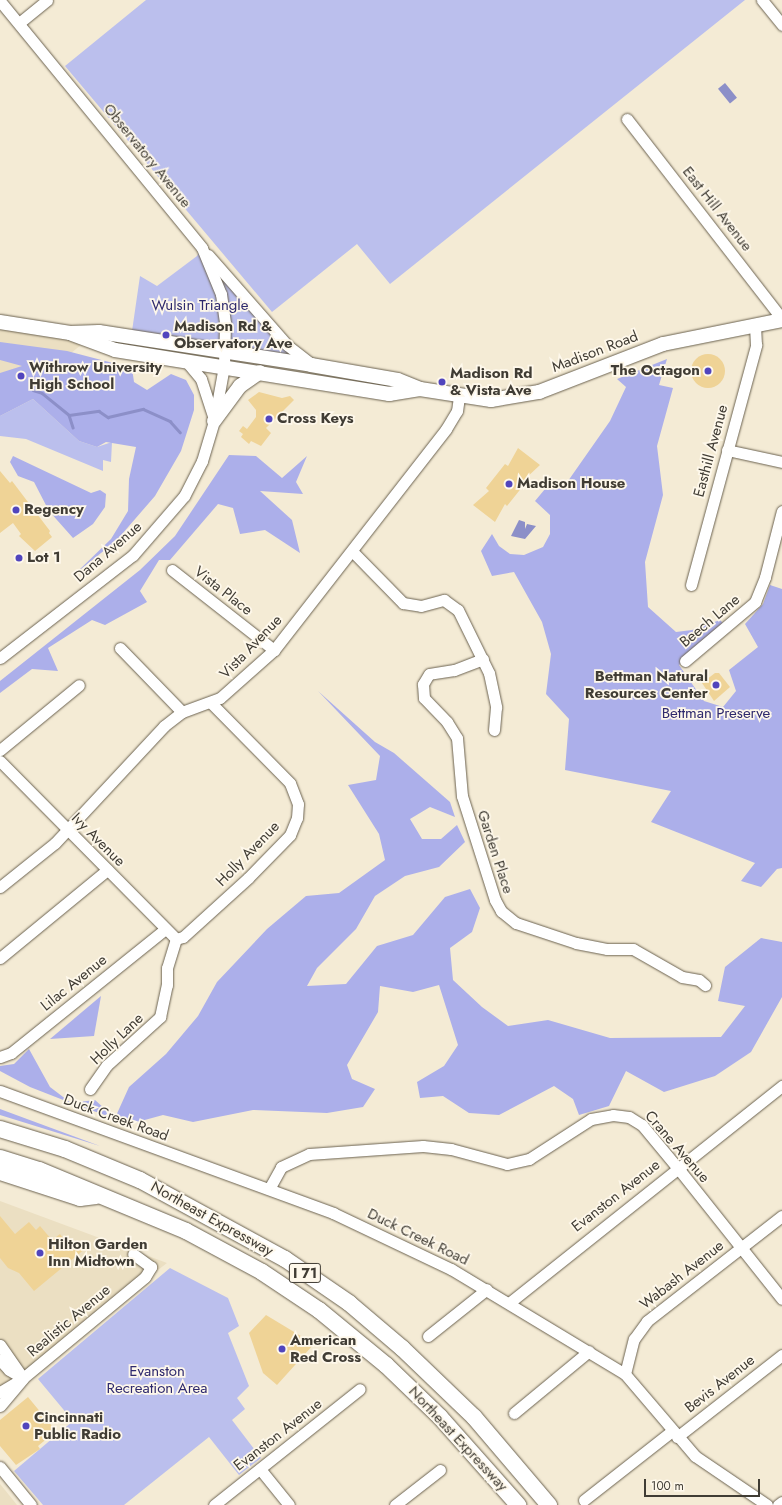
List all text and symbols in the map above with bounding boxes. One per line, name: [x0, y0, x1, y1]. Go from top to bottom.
street label: Observatory Avenue: [99, 100, 195, 212]
street label: East Hill Avenue: [678, 163, 756, 255]
park label: Wulsin Triangle: [151, 297, 249, 315]
place label: Madison Rd & Observatory Ave: [174, 317, 293, 352]
street label: Madison Road: [549, 327, 641, 377]
marker: Madison Rd & Observatory Ave: [161, 330, 171, 340]
place label: Withrow University High School: [29, 358, 162, 393]
place label: The Octagon: [611, 362, 700, 380]
place label: Madison Rd & Vista Ave: [450, 364, 533, 399]
marker: The Octagon: [703, 366, 713, 376]
marker: Withrow University High School: [16, 371, 26, 381]
marker: Madison Rd & Vista Ave: [437, 377, 447, 387]
street label: Easthill Avenue: [690, 403, 732, 499]
place label: Cross Keys: [277, 410, 354, 428]
marker: Cross Keys: [264, 414, 274, 424]
place label: Madison House: [517, 475, 625, 493]
marker: Madison House: [504, 479, 514, 489]
place label: Regency: [24, 501, 84, 519]
marker: Regency: [11, 505, 21, 515]
street label: Dana Avenue: [70, 518, 146, 586]
place label: Lot 1: [27, 549, 61, 567]
marker: Lot 1: [14, 553, 24, 563]
street label: Vista Place: [190, 563, 256, 619]
street label: Beech Lane: [676, 591, 744, 651]
street label: Vista Avenue: [216, 611, 286, 683]
place label: Bettman Natural Resources Center: [585, 667, 708, 702]
marker: Bettman Natural Resources Center: [711, 680, 721, 690]
park label: Bettman Preserve: [662, 705, 770, 723]
street label: Garden Place: [473, 808, 517, 896]
street label: Ivy Avenue: [67, 809, 129, 871]
street label: Holly Avenue: [212, 818, 284, 890]
street label: Lilac Avenue: [37, 951, 111, 1015]
street label: Holly Lane: [87, 1009, 147, 1069]
street label: Duck Creek Road: [61, 1091, 171, 1145]
street label: Crane Avenue: [641, 1107, 713, 1187]
street label: Evanston Avenue: [568, 1156, 664, 1236]
street label: Northeast Expressway: [148, 1178, 276, 1260]
street label: Duck Creek Road: [364, 1205, 472, 1269]
place label: Hilton Garden Inn Midtown: [48, 1235, 148, 1270]
street label: Wabash Avenue: [636, 1237, 728, 1313]
marker: Hilton Garden Inn Midtown: [35, 1248, 45, 1258]
road number: I 71: [288, 1261, 322, 1285]
street label: Realistic Avenue: [24, 1281, 114, 1361]
place label: American Red Cross: [290, 1331, 361, 1366]
marker: American Red Cross: [277, 1344, 287, 1354]
street label: Bevis Avenue: [682, 1351, 758, 1417]
park label: Evanston Recreation Area: [107, 1362, 207, 1397]
street label: Northeast Expressway: [405, 1383, 511, 1495]
street label: Evanston Avenue: [230, 1395, 326, 1475]
place label: Cincinnati Public Radio: [34, 1408, 121, 1443]
marker: Cincinnati Public Radio: [21, 1421, 31, 1431]
scale bar: [646, 1471, 762, 1497]
text: 100 m: [651, 1477, 684, 1495]

